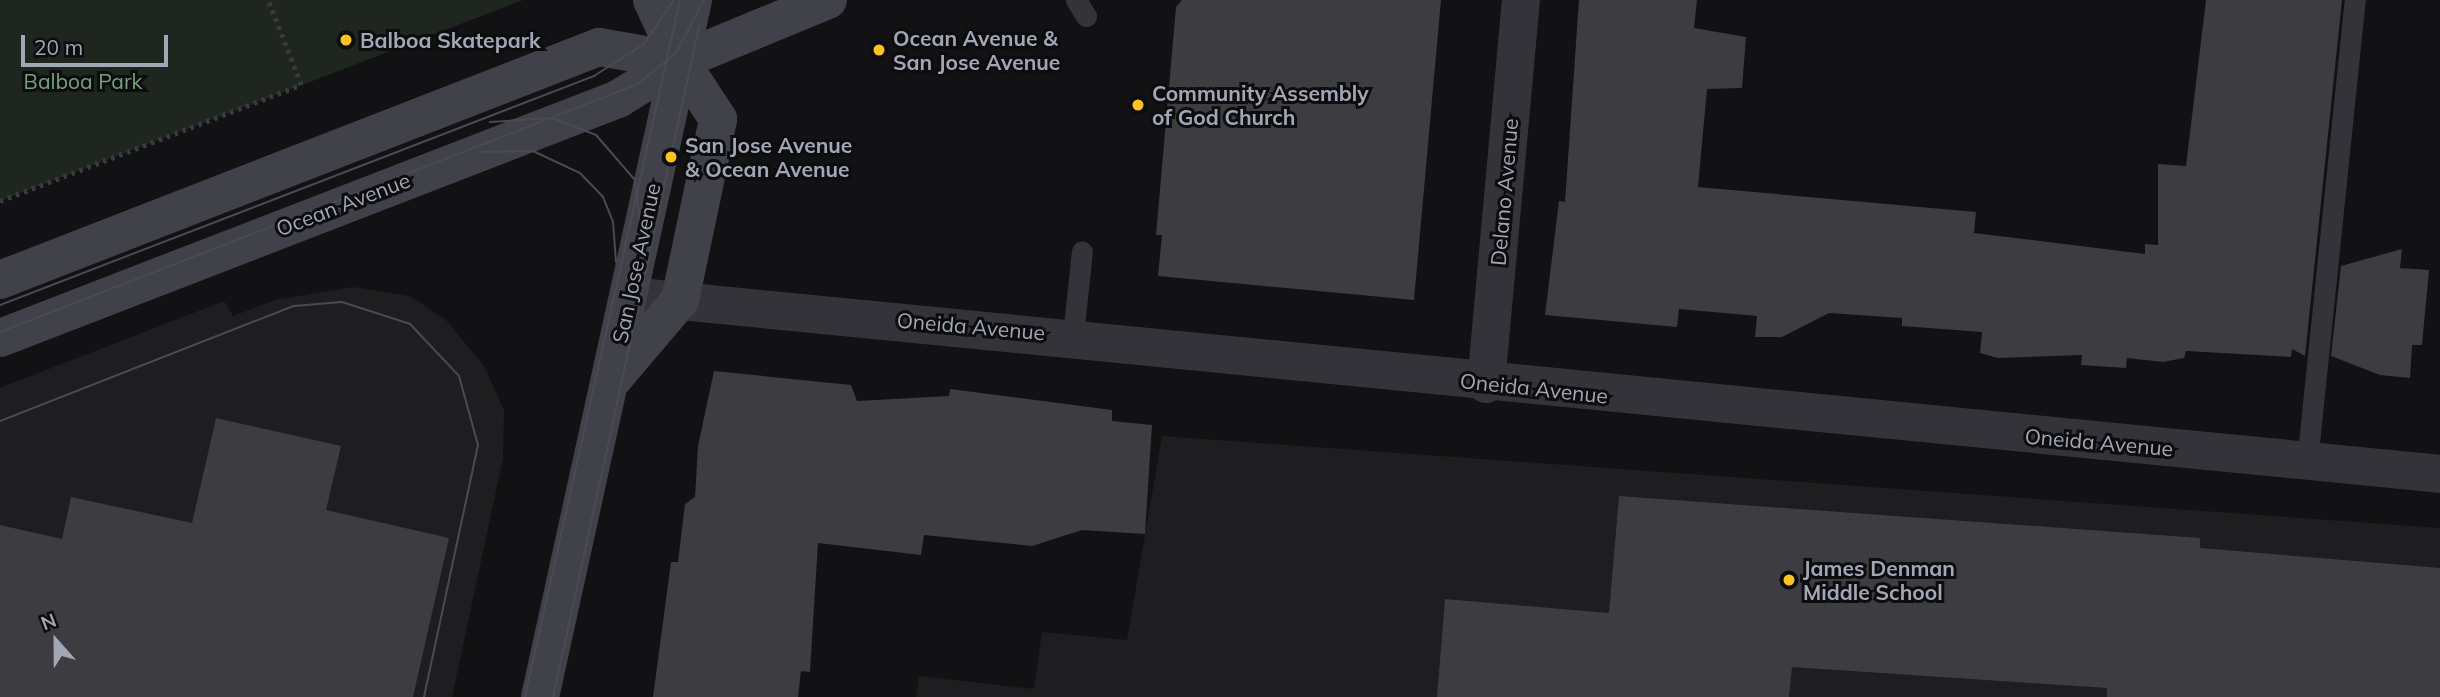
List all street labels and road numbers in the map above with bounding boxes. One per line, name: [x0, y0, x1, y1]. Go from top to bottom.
street label: Delano Avenue: [1485, 117, 1523, 267]
street label: Ocean Avenue: [273, 167, 413, 241]
street label: San Jose Avenue: [607, 181, 665, 345]
street label: Oneida Avenue: [896, 307, 1046, 345]
street label: Oneida Avenue: [1459, 368, 1609, 408]
street label: Oneida Avenue: [2024, 423, 2174, 461]

